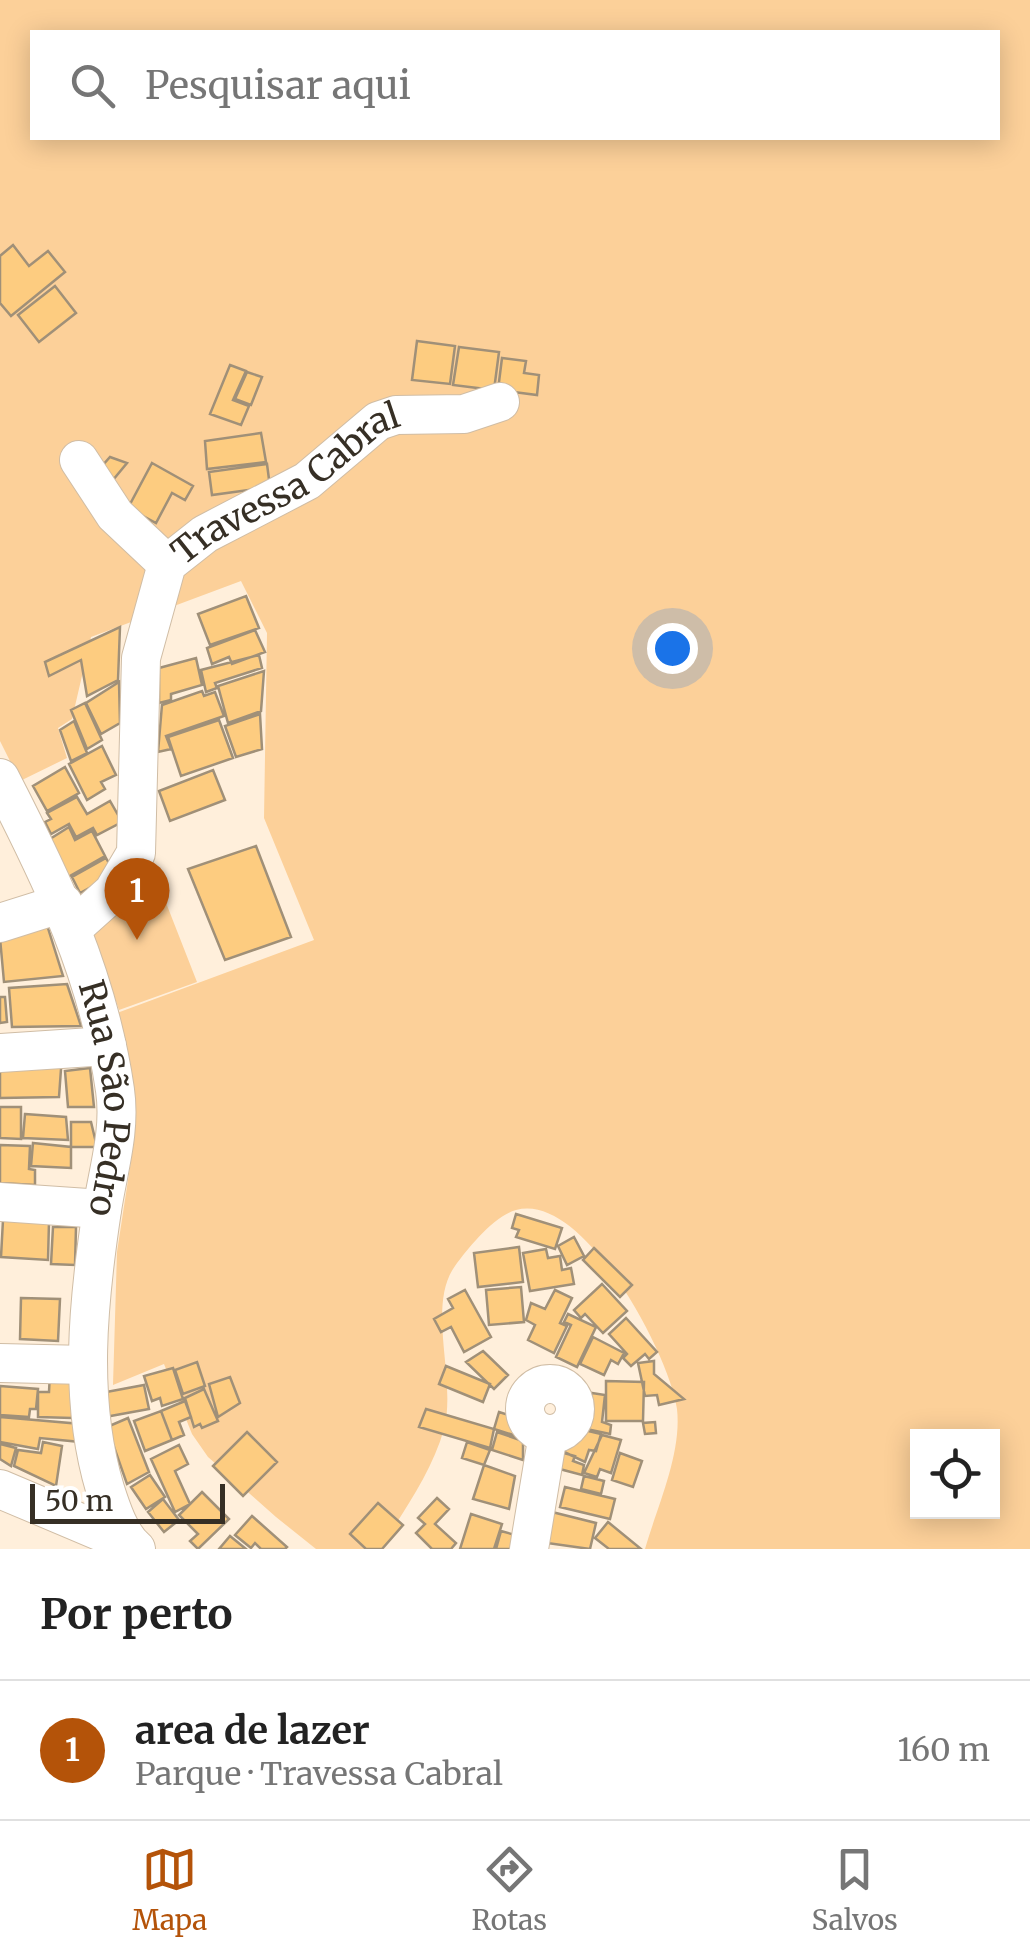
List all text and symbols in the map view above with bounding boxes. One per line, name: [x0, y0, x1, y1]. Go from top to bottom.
search box: [30, 30, 1000, 140]
icon: search: [65, 58, 120, 113]
text: Pesquisar aqui: [145, 62, 411, 109]
street label: Travessa Cabral: [163, 393, 405, 574]
your location: [647, 623, 698, 674]
pin: 1: [104, 858, 170, 940]
street label: Rua São Pedro: [69, 975, 139, 1220]
map controls: [910, 1429, 1000, 1519]
button: locate: [910, 1429, 1000, 1519]
scale bar: [30, 1479, 225, 1524]
text: 50 m: [45, 1483, 113, 1519]
text: Por perto: [40, 1588, 233, 1640]
text: area de lazer: [135, 1707, 370, 1754]
text: 1: [65, 1730, 80, 1770]
text: 160 m: [898, 1730, 990, 1770]
text: Parque · Travessa Cabral: [135, 1754, 503, 1794]
tab: Mapa: [132, 1842, 207, 1938]
tab: Rotas: [472, 1842, 547, 1938]
tab: Salvos: [811, 1842, 898, 1938]

